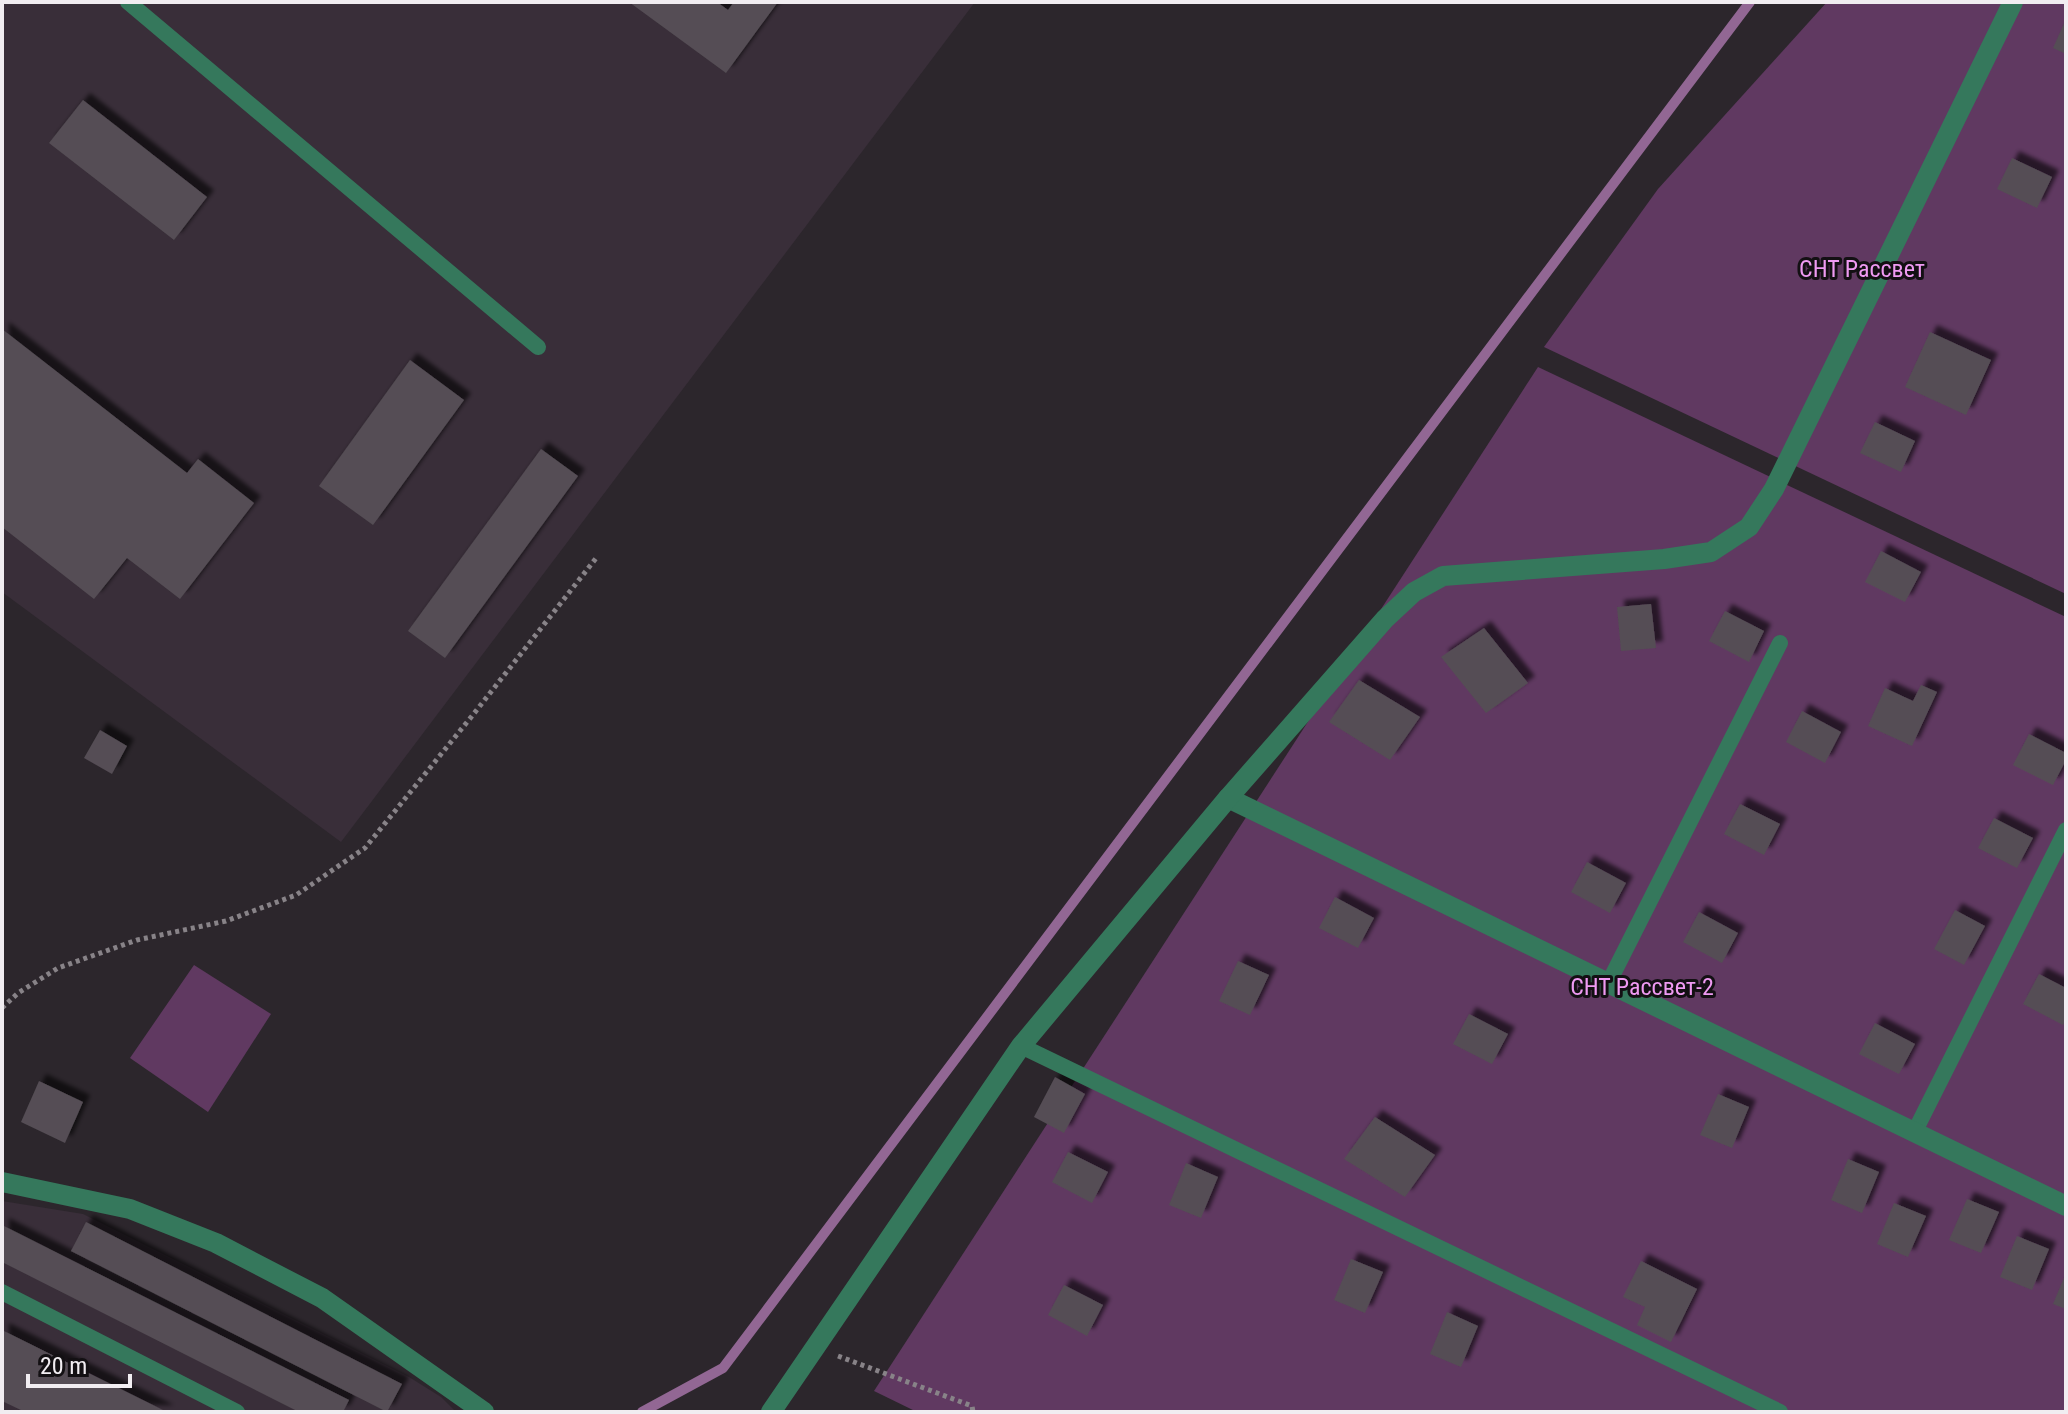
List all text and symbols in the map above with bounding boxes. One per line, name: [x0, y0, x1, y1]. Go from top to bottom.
park label: СНТ Рассвет: [1799, 255, 1925, 283]
park label: СНТ Рассвет-2: [1570, 973, 1714, 1001]
scale bar: [28, 1338, 130, 1388]
text: 20 m: [40, 1352, 87, 1380]

